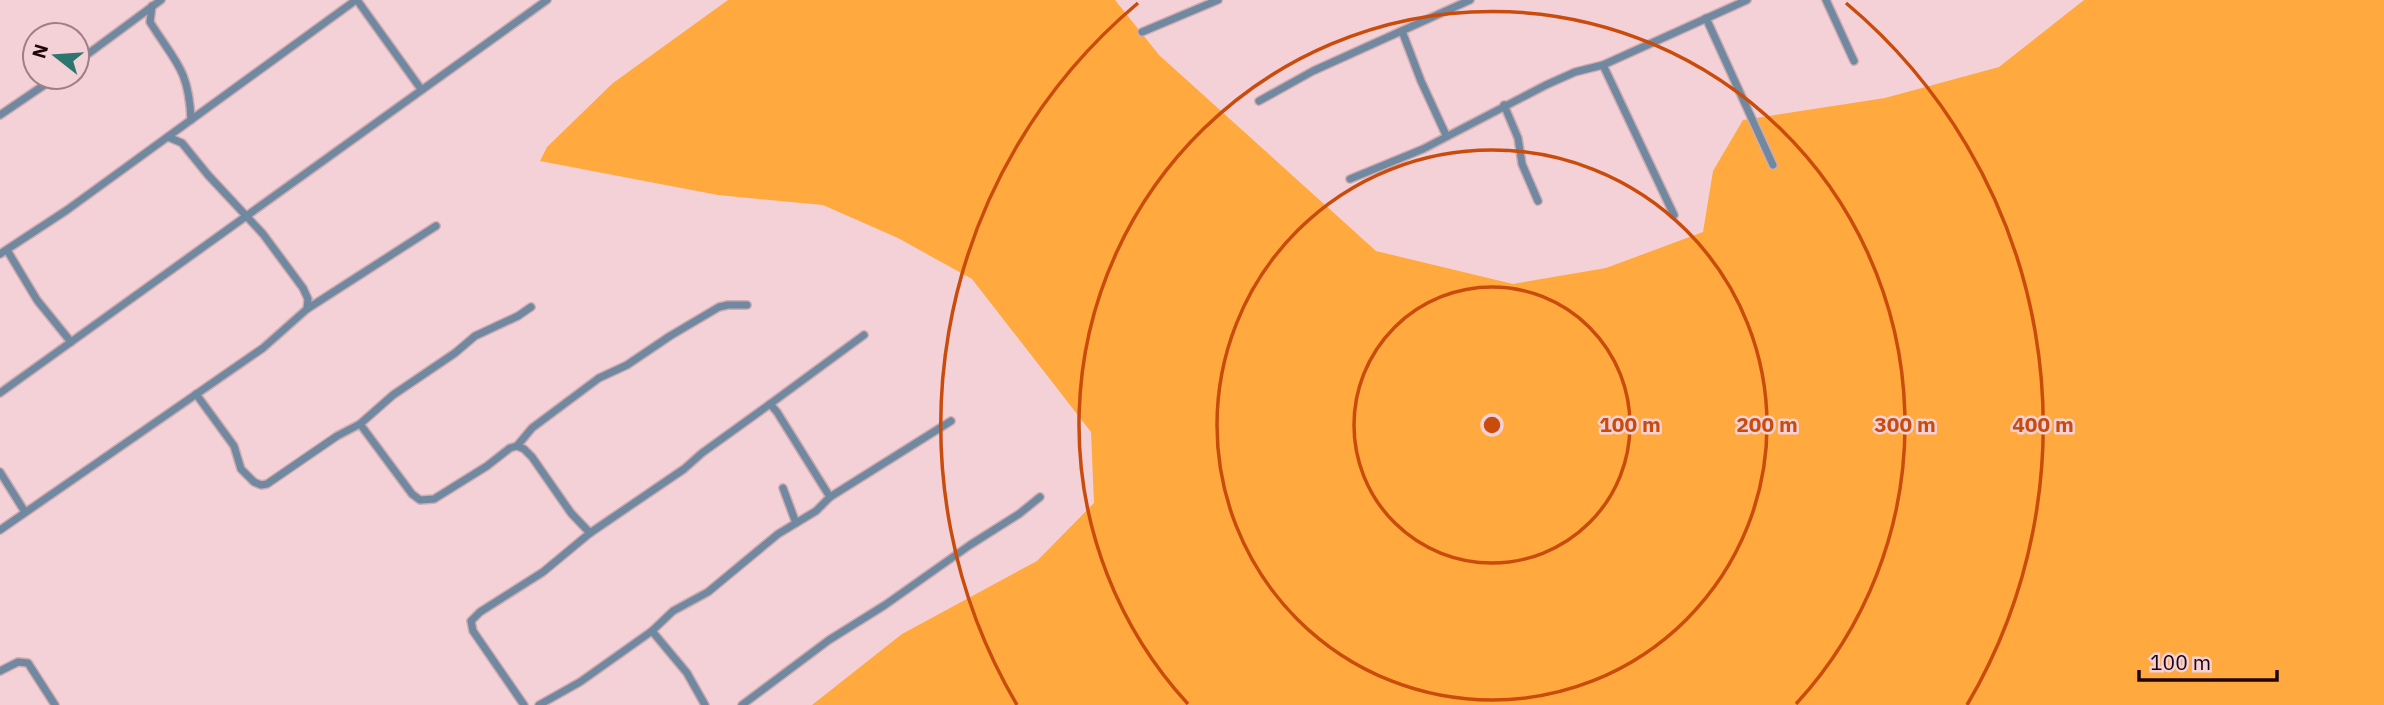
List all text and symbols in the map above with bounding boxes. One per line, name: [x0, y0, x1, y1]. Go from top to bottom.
north arrow: [21, 21, 91, 91]
text: N: [26, 41, 53, 61]
text: 100 m: [1599, 410, 1661, 438]
text: 200 m: [1736, 410, 1798, 438]
text: 300 m: [1874, 410, 1936, 438]
text: 400 m: [2012, 410, 2074, 438]
centre of rings: [1480, 413, 1504, 437]
scale bar: [2139, 638, 2277, 682]
text: 100 m: [2150, 648, 2211, 676]

